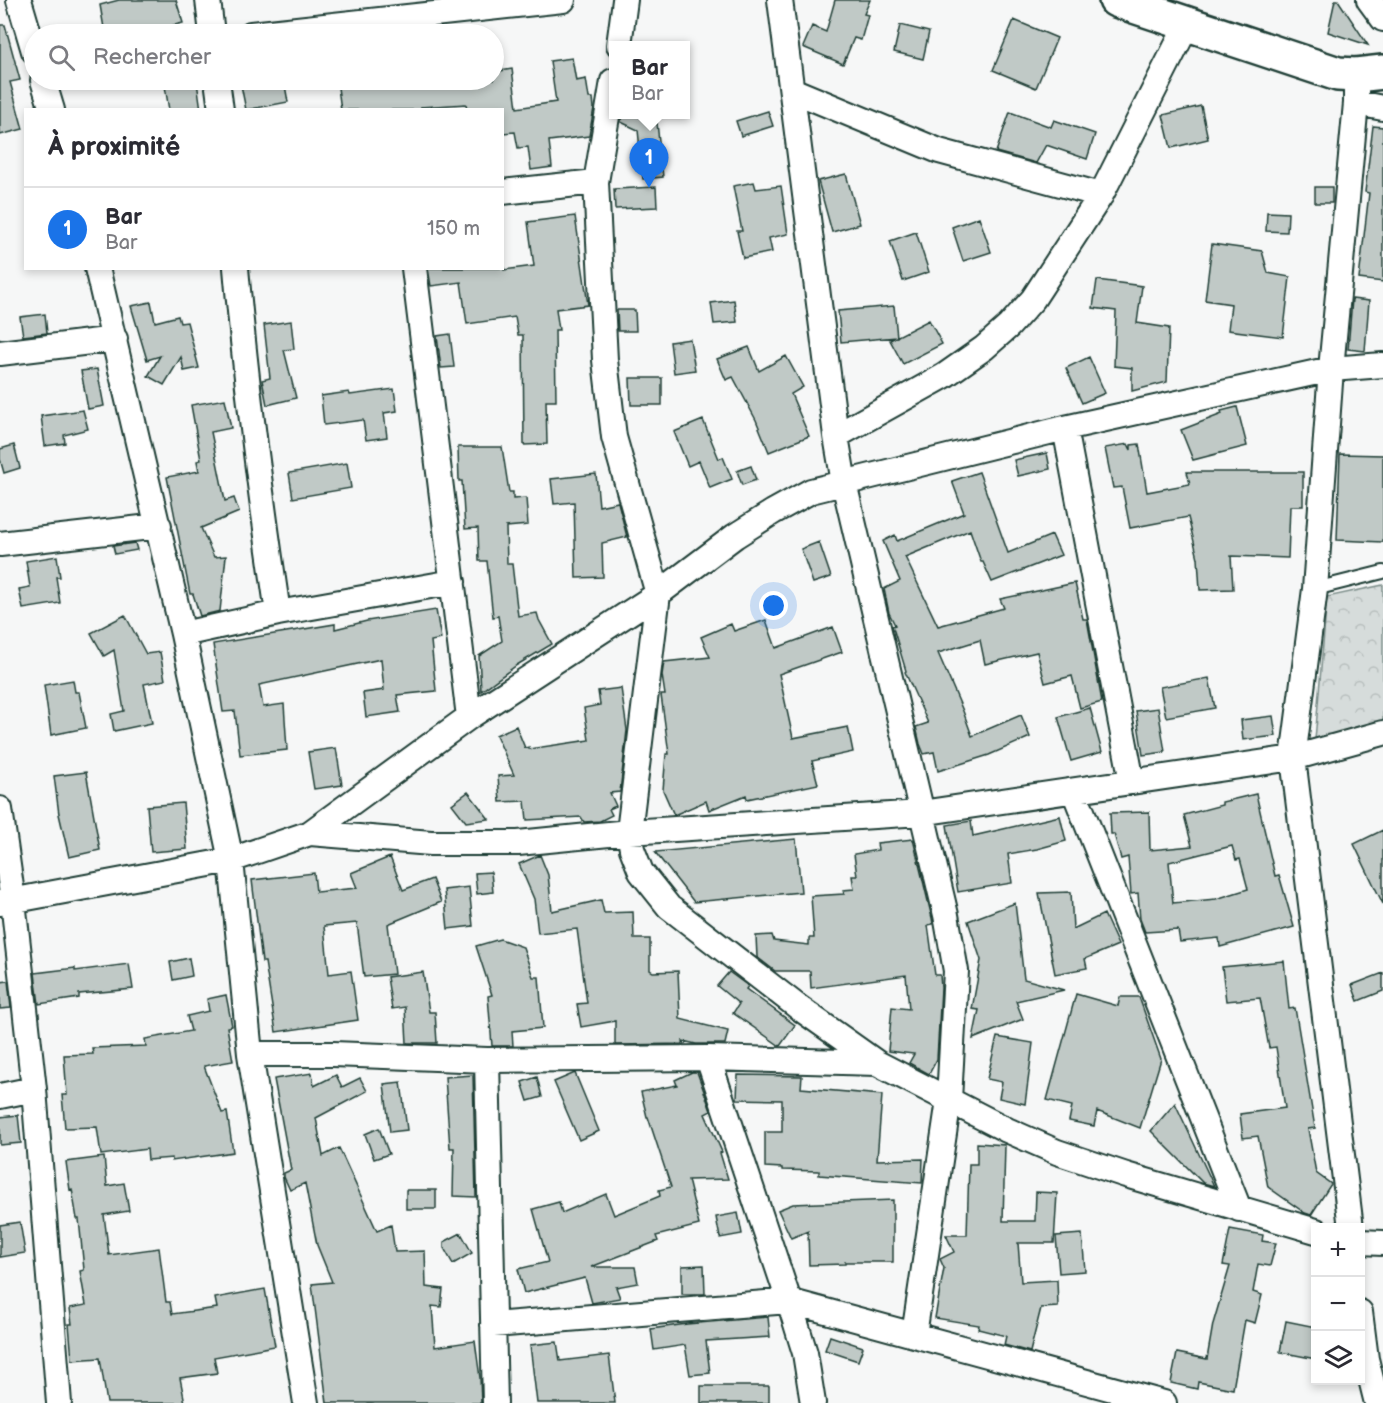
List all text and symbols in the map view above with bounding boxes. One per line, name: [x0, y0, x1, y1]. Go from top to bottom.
search box: [24, 24, 504, 90]
icon: search: [45, 41, 78, 74]
popup: [609, 41, 690, 119]
text: Rechercher: [93, 44, 211, 71]
text: Bar: [631, 55, 668, 82]
text: Bar: [631, 82, 663, 106]
text: À proximité: [48, 132, 180, 163]
pin: 1: [630, 138, 668, 188]
text: Bar: [105, 204, 142, 231]
text: 1: [63, 217, 72, 241]
text: 150 m: [427, 217, 480, 241]
text: Bar: [105, 231, 137, 255]
your location: [759, 591, 788, 620]
map controls: [1311, 1223, 1365, 1385]
button: +: [1311, 1223, 1365, 1277]
button: −: [1311, 1277, 1365, 1331]
button: layers: [1311, 1331, 1365, 1385]

